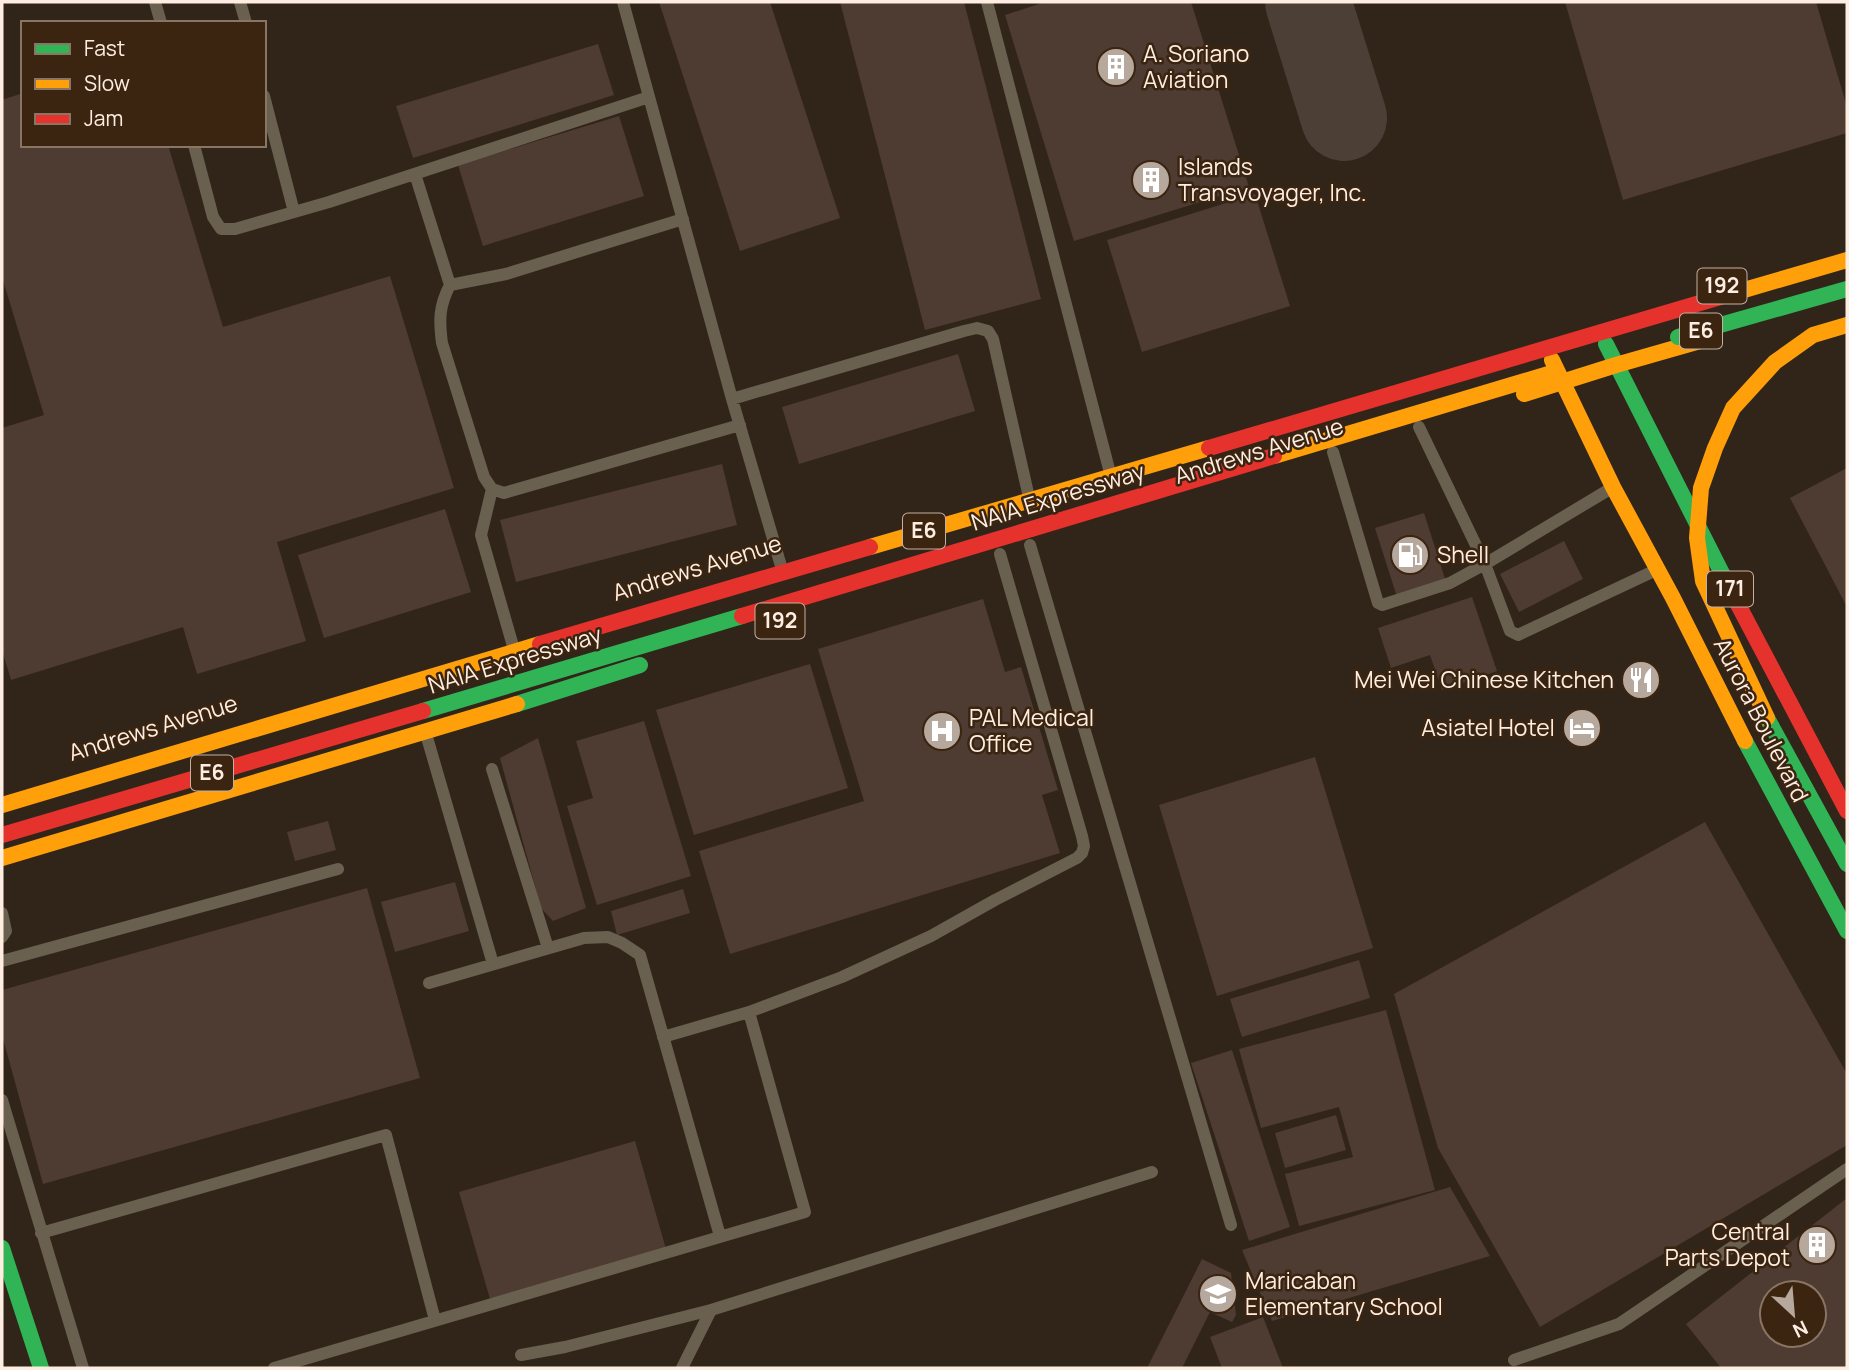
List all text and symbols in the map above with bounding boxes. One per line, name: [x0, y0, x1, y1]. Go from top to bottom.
legend: [21, 21, 266, 147]
text: Fast: [84, 34, 125, 62]
place label: A. Soriano Aviation: [1143, 37, 1249, 95]
building icon: A. Soriano Aviation: [1095, 46, 1137, 88]
text: Slow: [84, 69, 130, 97]
text: Jam: [84, 104, 123, 132]
place label: Islands Transvoyager, Inc.: [1178, 150, 1367, 208]
building icon: Islands Transvoyager, Inc.: [1130, 159, 1172, 201]
road number: 192: [1698, 268, 1746, 304]
road number: E6: [1680, 314, 1722, 348]
street label: Andrews Avenue: [1170, 409, 1347, 491]
street label: NAIA Expressway: [967, 454, 1148, 538]
road number: E6: [903, 514, 945, 548]
street label: Andrews Avenue: [608, 526, 785, 608]
fuel station icon: Shell: [1389, 534, 1431, 576]
place label: Shell: [1437, 538, 1489, 570]
road number: 171: [1707, 572, 1753, 606]
road number: 192: [756, 604, 804, 638]
street label: NAIA Expressway: [424, 617, 605, 701]
street label: Aurora Boulevard: [1707, 632, 1817, 807]
restaurant icon: Mei Wei Chinese Kitchen: [1620, 659, 1662, 701]
place label: Mei Wei Chinese Kitchen: [1354, 663, 1614, 695]
street label: Andrews Avenue: [64, 686, 241, 768]
place label: PAL Medical Office: [969, 701, 1094, 759]
hotel icon: Asiatel Hotel: [1561, 707, 1603, 749]
hospital icon: PAL Medical Office: [921, 710, 963, 752]
place label: Asiatel Hotel: [1421, 711, 1555, 743]
road number: E6: [191, 756, 233, 790]
place label: Central Parts Depot: [1665, 1215, 1790, 1273]
building icon: Central Parts Depot: [1796, 1224, 1838, 1266]
place label: Maricaban Elementary School: [1245, 1264, 1443, 1322]
school or university icon: Maricaban Elementary School: [1197, 1273, 1239, 1315]
north arrow: [1758, 1279, 1828, 1349]
text: N: [1789, 1315, 1812, 1344]

